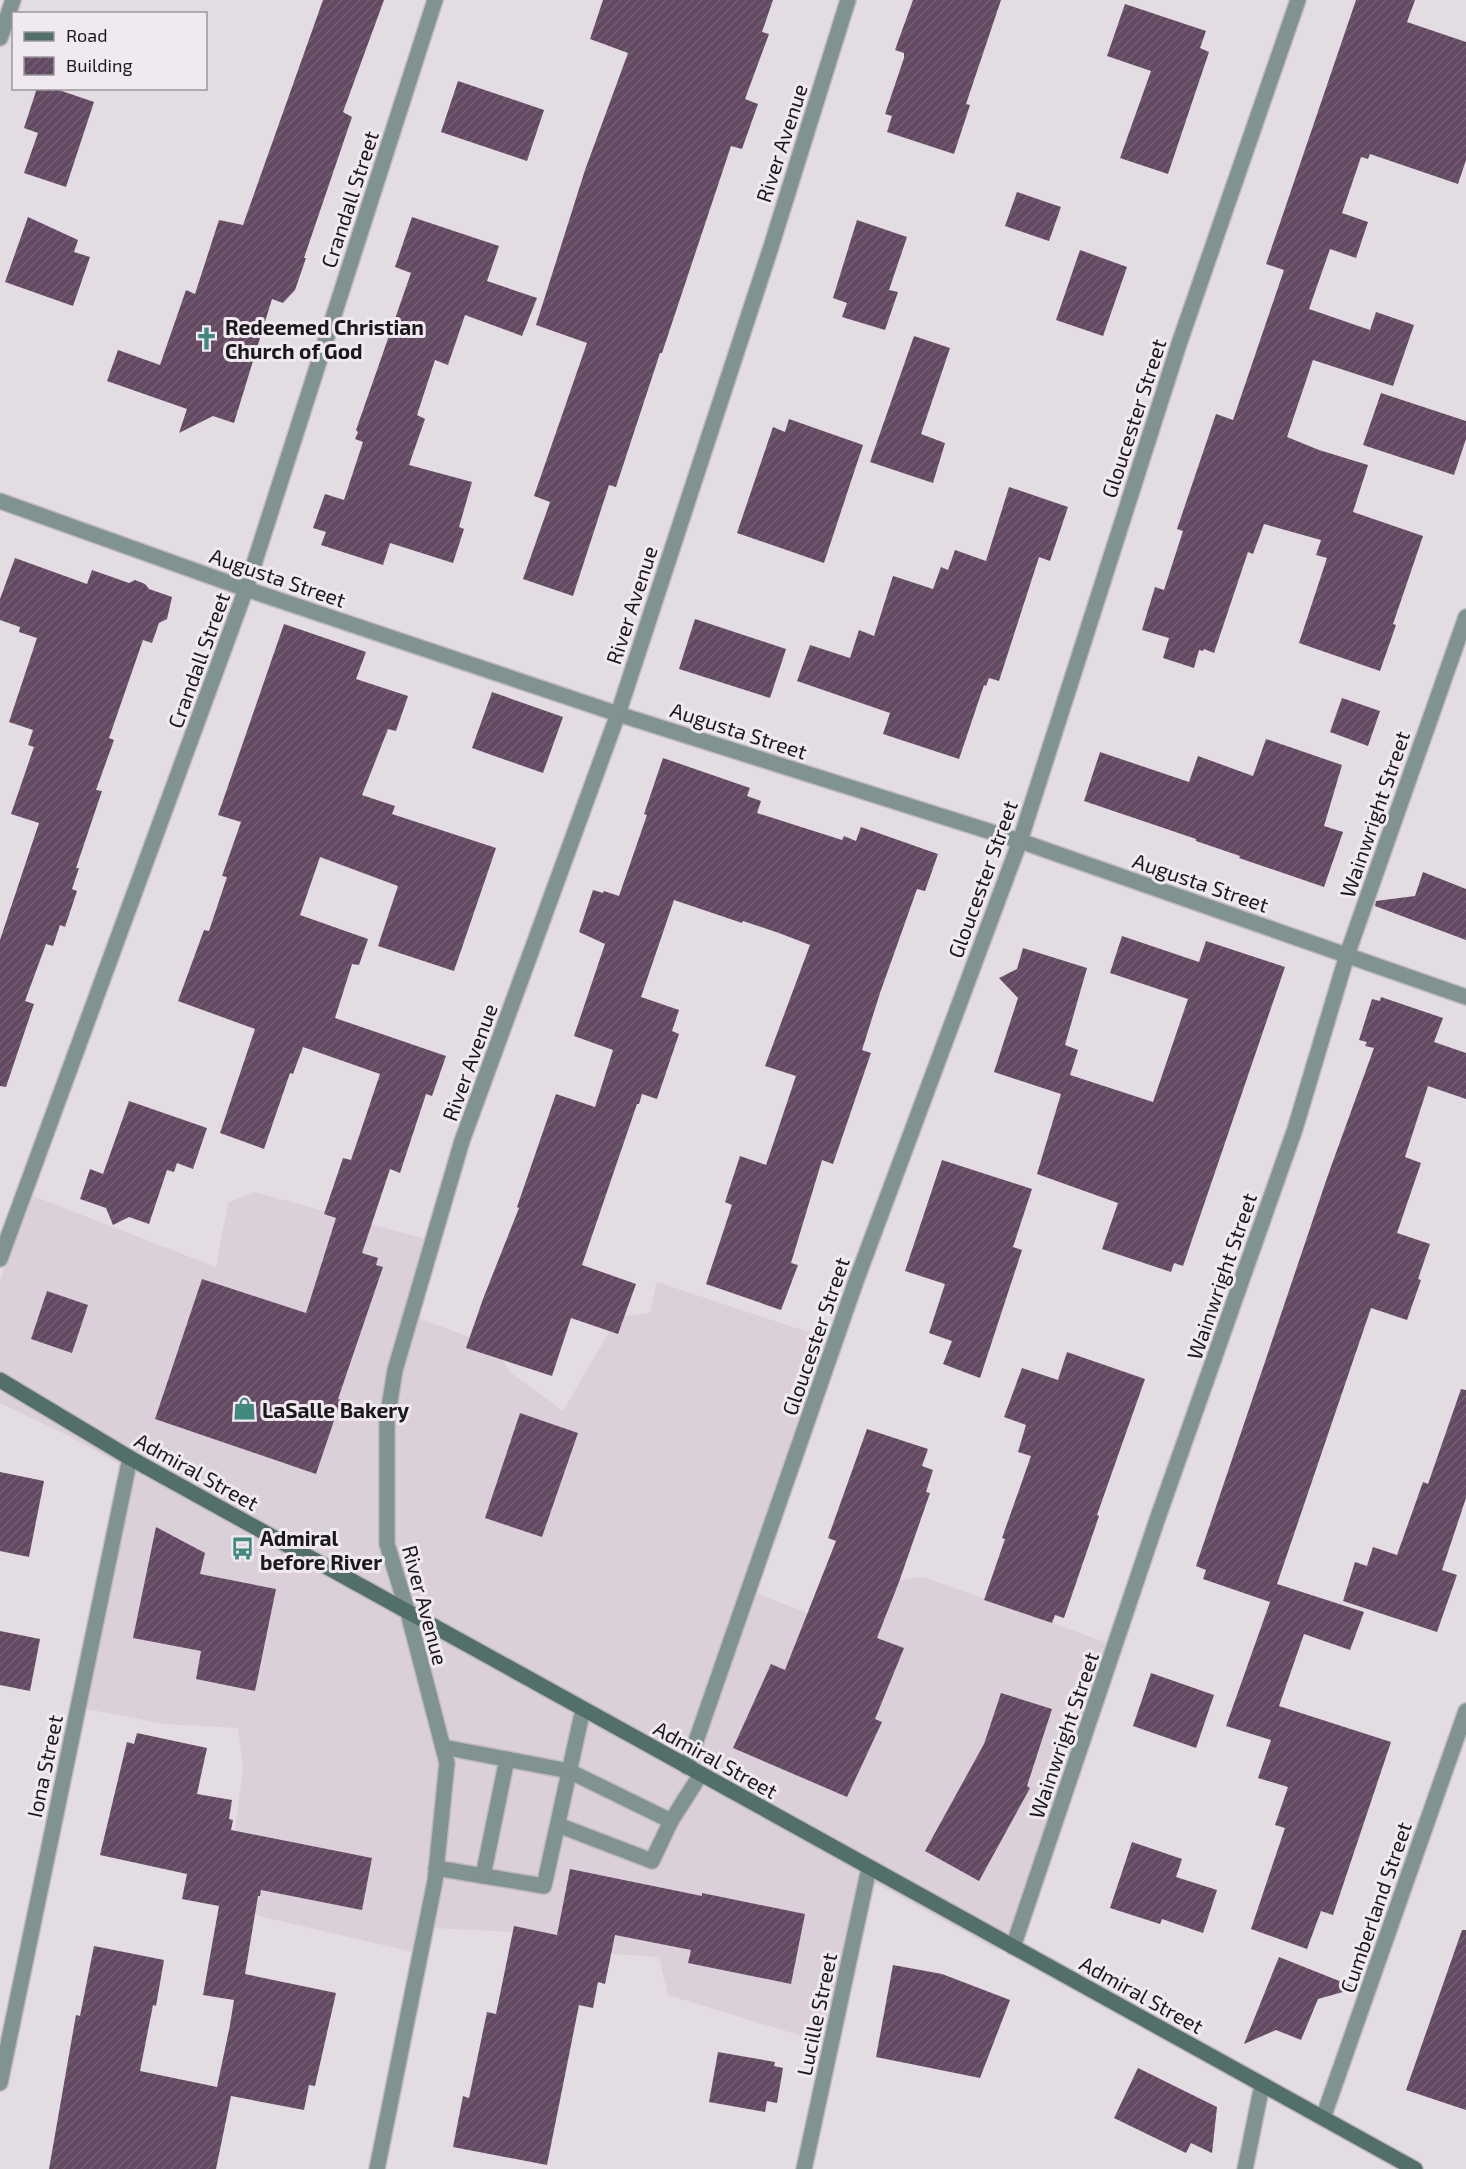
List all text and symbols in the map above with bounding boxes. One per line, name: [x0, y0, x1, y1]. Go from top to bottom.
legend: [12, 12, 207, 90]
text: Road: [66, 24, 107, 46]
text: Building: [66, 54, 133, 76]
street label: River Avenue: [750, 81, 812, 205]
street label: Crandall Street: [315, 127, 383, 271]
place label: Redeemed Christian Church of God: [225, 314, 424, 363]
church icon: Redeemed Christian Church of God: [194, 325, 220, 351]
street label: Gloucester Street: [1096, 335, 1170, 501]
street label: Augusta Street: [207, 542, 349, 612]
street label: River Avenue: [600, 543, 662, 667]
street label: Crandall Street: [162, 589, 234, 731]
street label: Augusta Street: [668, 696, 810, 764]
street label: Wainwright Street: [1334, 727, 1414, 901]
street label: Gloucester Street: [942, 797, 1022, 961]
street label: Augusta Street: [1130, 847, 1272, 917]
street label: River Avenue: [436, 1000, 502, 1124]
street label: Wainwright Street: [1181, 1189, 1261, 1363]
street label: Gloucester Street: [776, 1254, 854, 1418]
shop icon: LaSalle Bakery: [231, 1396, 257, 1422]
place label: LaSalle Bakery: [262, 1397, 409, 1423]
street label: Admiral Street: [131, 1427, 263, 1515]
place label: Admiral before River: [260, 1525, 382, 1574]
bus stop icon: Admiral before River: [229, 1536, 255, 1562]
street label: River Avenue: [398, 1542, 454, 1668]
street label: Wainwright Street: [1023, 1648, 1103, 1822]
street label: Iona Street: [21, 1712, 67, 1820]
street label: Admiral Street: [650, 1715, 782, 1803]
street label: Cumberland Street: [1334, 1818, 1416, 1996]
street label: Lucille Street: [791, 1950, 841, 2078]
street label: Admiral Street: [1076, 1950, 1208, 2038]

